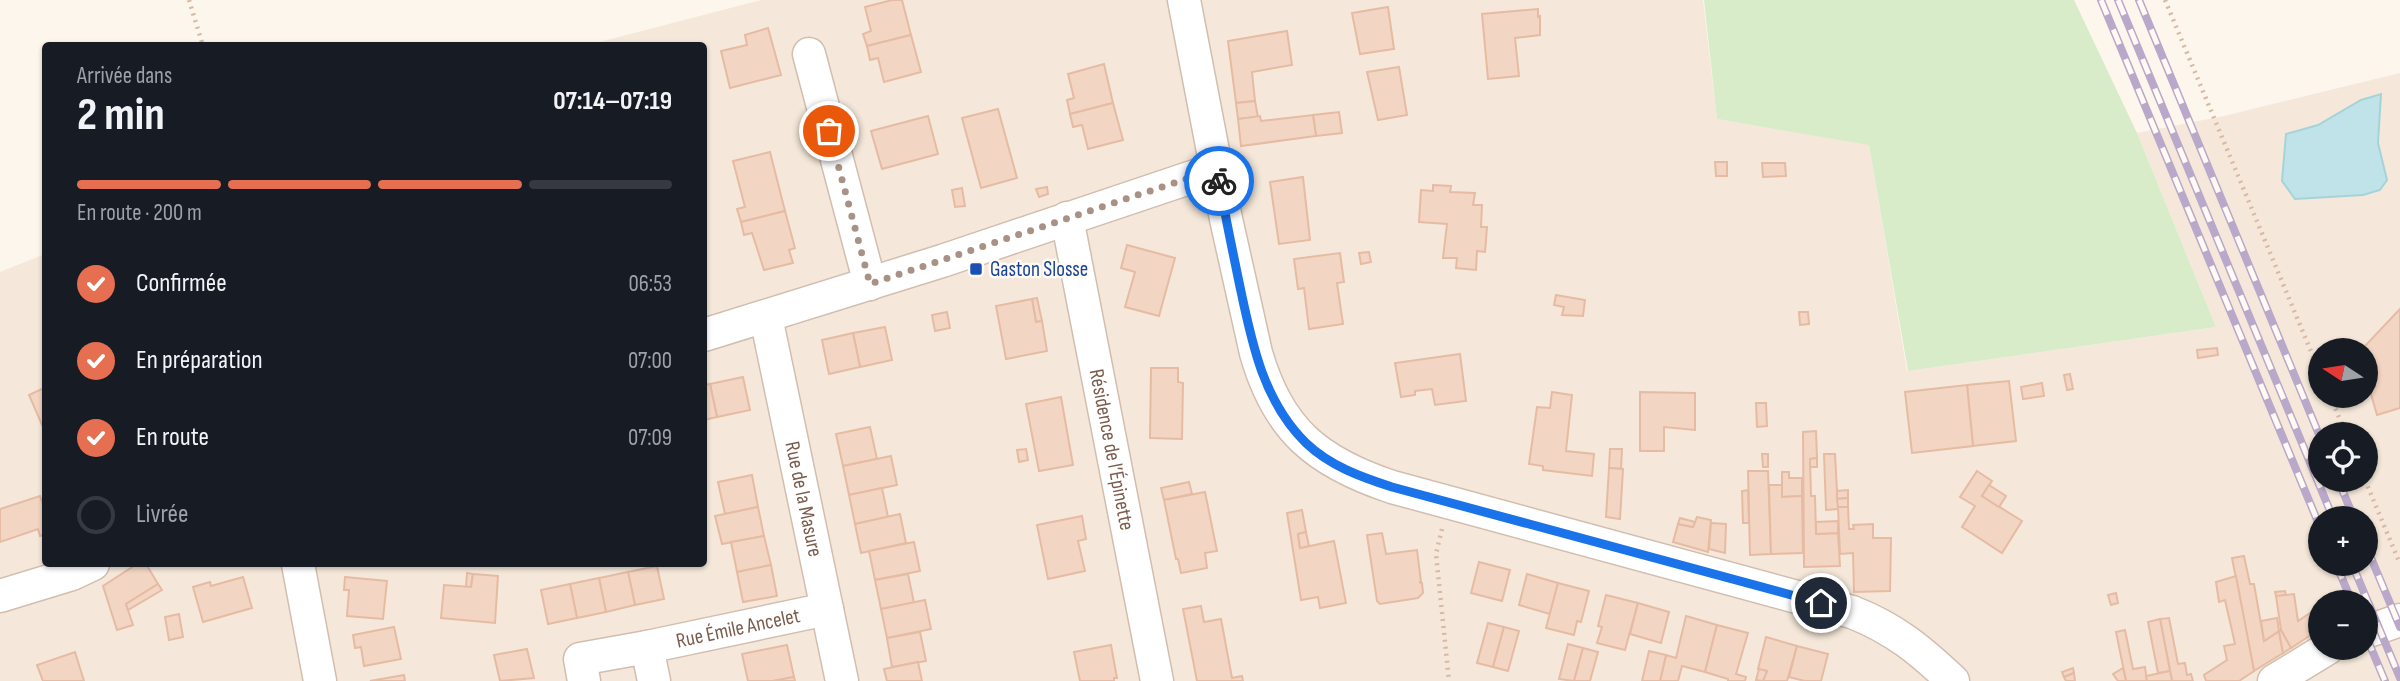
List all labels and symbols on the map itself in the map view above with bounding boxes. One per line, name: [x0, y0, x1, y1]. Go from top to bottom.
pin: [799, 101, 859, 161]
courier: [1184, 146, 1254, 216]
place label: Gaston Slosse: [990, 257, 1088, 282]
marker: Gaston Slosse: [968, 261, 984, 277]
north arrow: [2308, 338, 2378, 408]
street label: Résidence de l’Épinette: [1084, 367, 1140, 532]
street label: Rue de la Masure: [780, 439, 828, 559]
pin: [1791, 573, 1851, 633]
street label: Rue Émile Ancelet: [674, 603, 802, 653]

